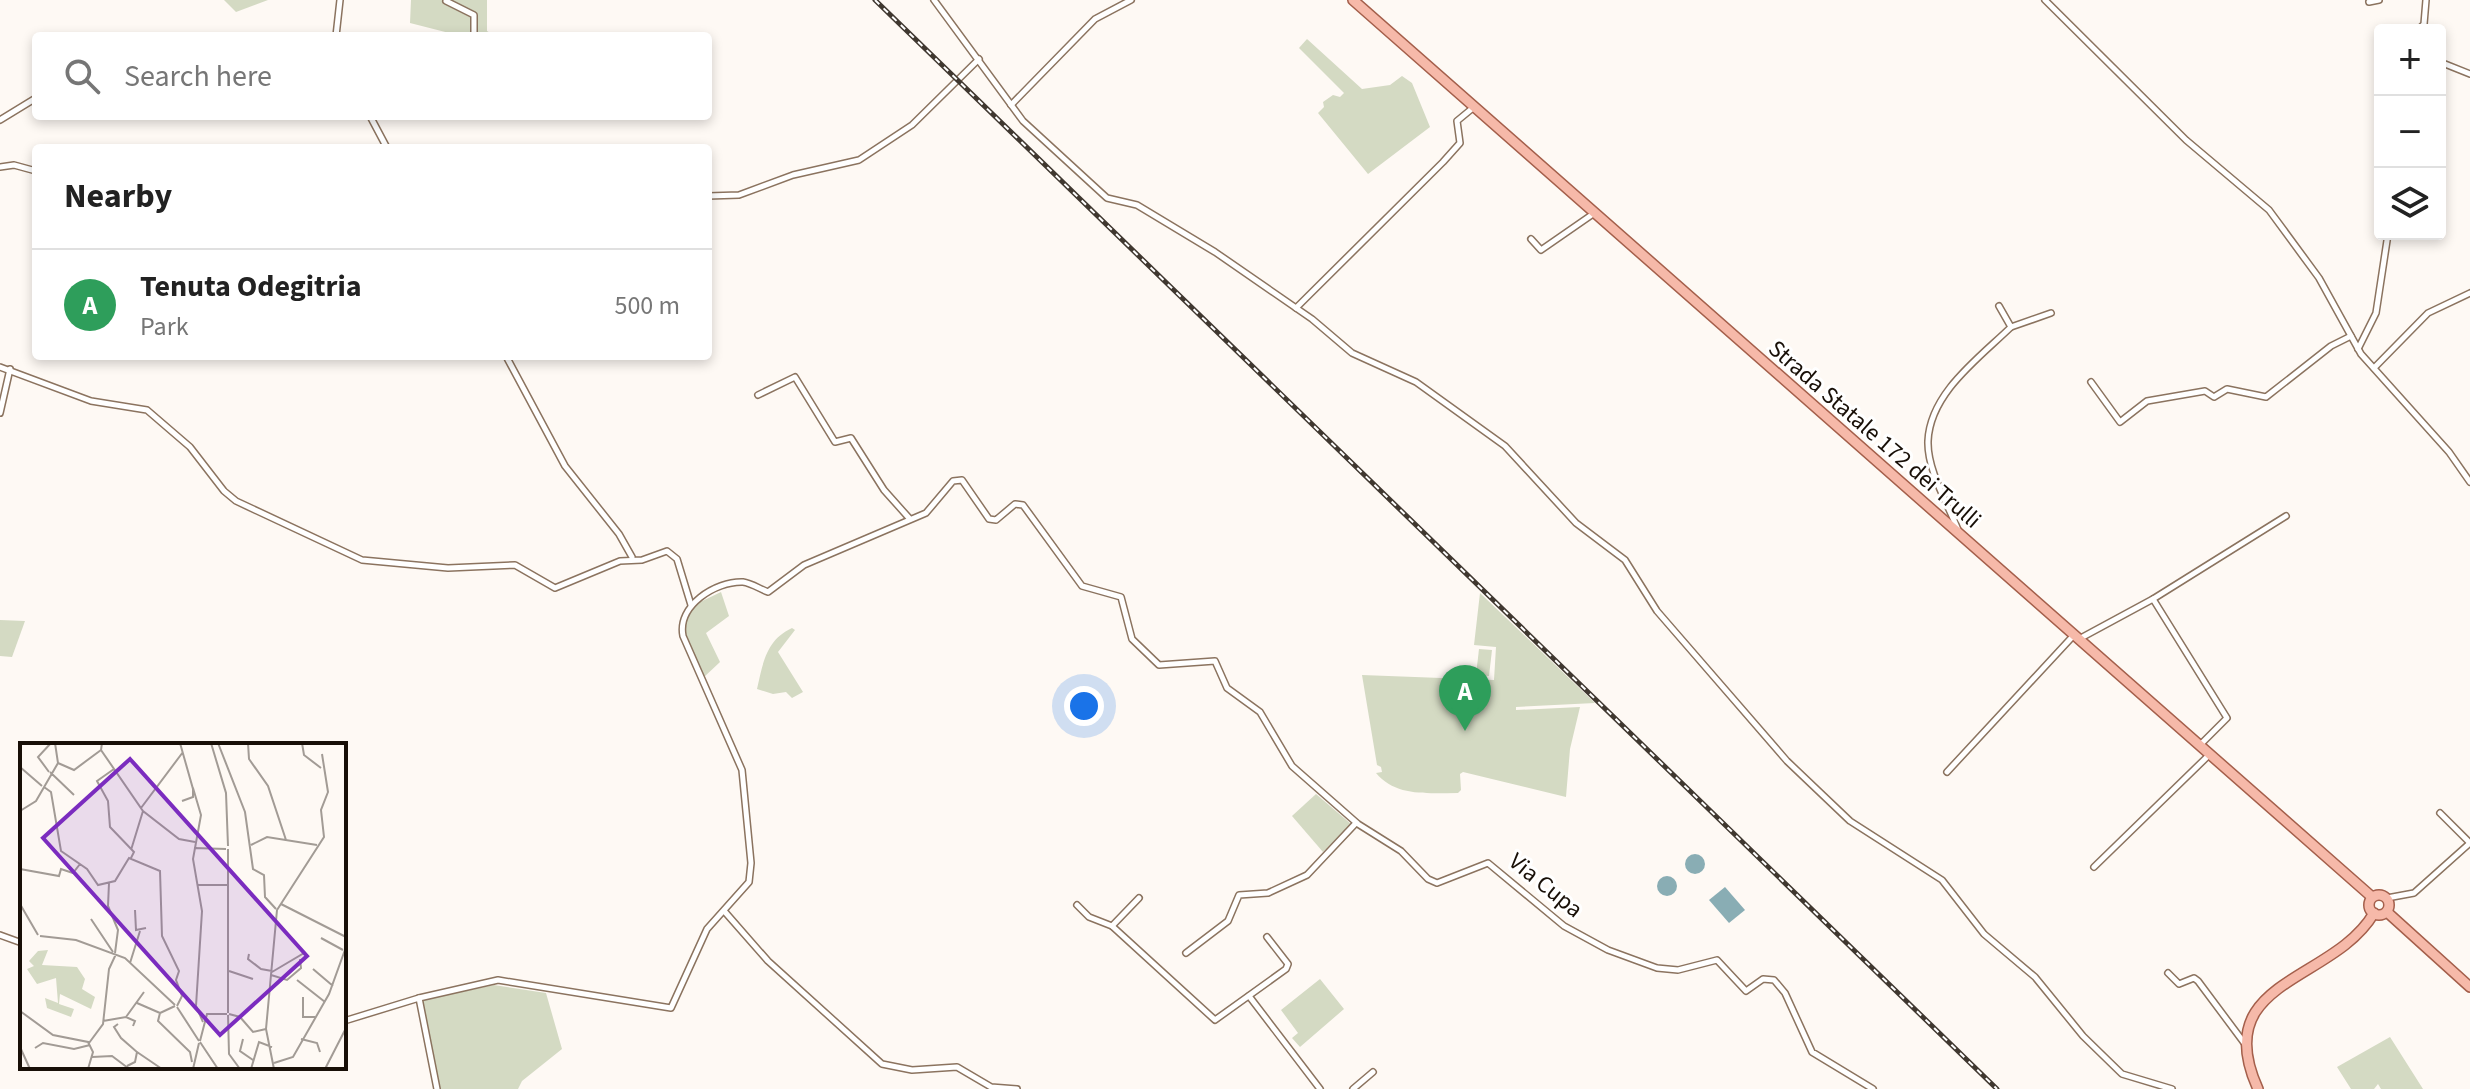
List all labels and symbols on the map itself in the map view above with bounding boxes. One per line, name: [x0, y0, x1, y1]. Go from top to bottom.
street label: Strada Statale 172 dei Trulli: [1760, 332, 1989, 537]
pin: A: [1439, 665, 1491, 731]
your location: [1064, 686, 1104, 726]
inset map: [20, 743, 346, 1069]
street label: Via Cupa: [1501, 844, 1590, 926]

